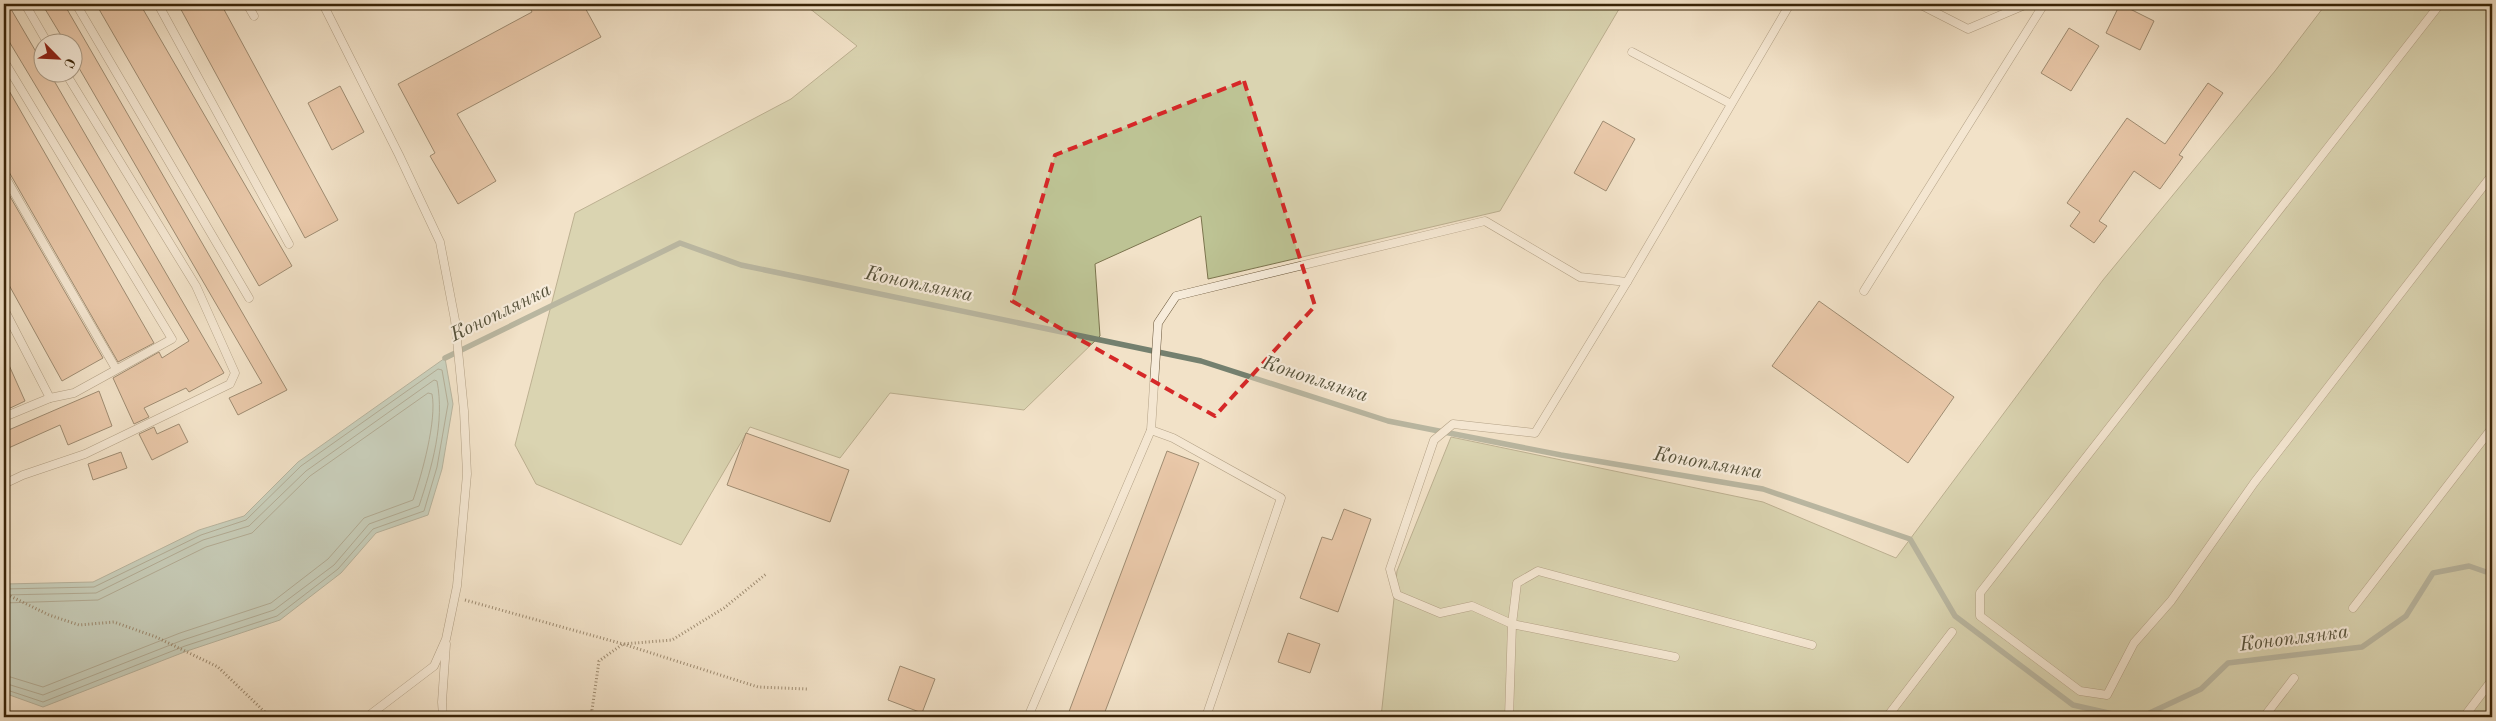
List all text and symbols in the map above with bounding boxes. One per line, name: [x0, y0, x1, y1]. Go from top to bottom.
north arrow: [32, 32, 82, 82]
text: С: [61, 56, 77, 70]
water label: Коноплянка: [862, 264, 975, 306]
water label: Коноплянка: [446, 280, 555, 346]
water label: Коноплянка: [1259, 353, 1371, 407]
water label: Коноплянка: [1651, 444, 1764, 483]
water label: Коноплянка: [2237, 622, 2350, 656]

